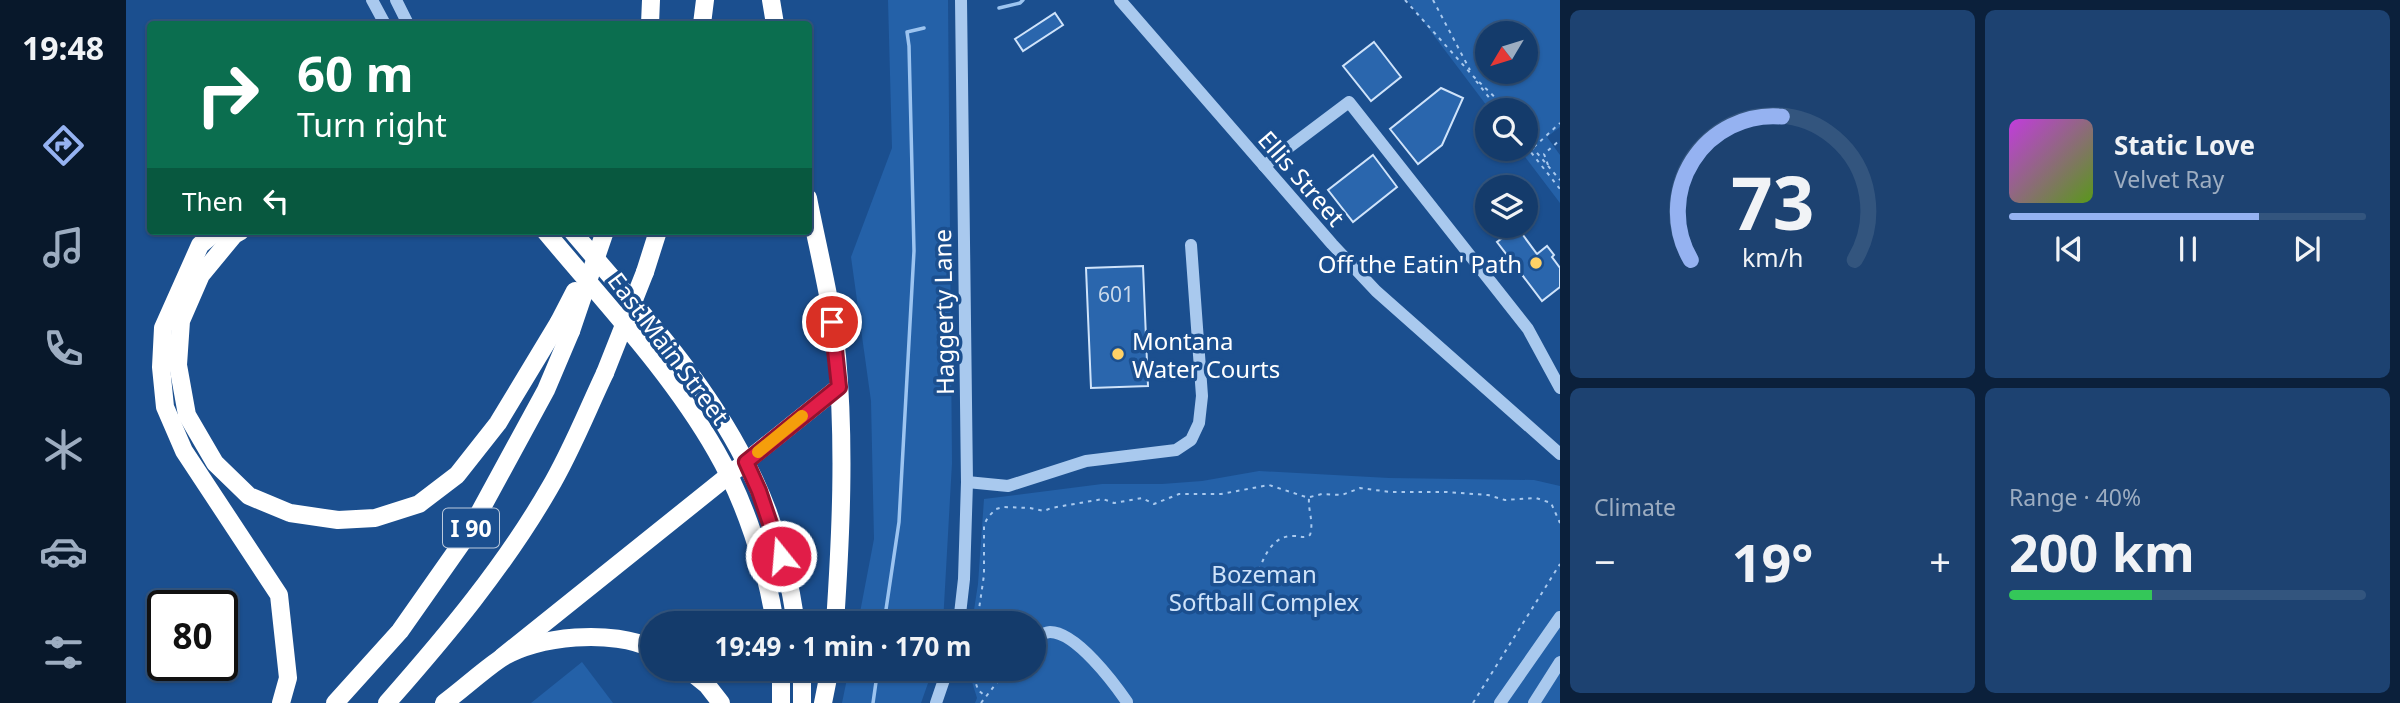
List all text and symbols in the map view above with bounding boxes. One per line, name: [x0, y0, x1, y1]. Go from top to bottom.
north arrow: [1475, 21, 1538, 84]
map controls: [1475, 21, 1538, 238]
text: 19:48: [22, 26, 104, 69]
text: 60 m: [297, 40, 414, 106]
icon: right: [182, 49, 273, 140]
button: search: [1475, 98, 1538, 161]
text: Turn right: [297, 103, 447, 146]
icon: directions: [39, 121, 88, 170]
street label: Ellis Street: [1251, 123, 1353, 233]
text: Static Love: [2114, 127, 2255, 163]
text: 73: [1731, 152, 1814, 251]
text: Velvet Ray: [2114, 163, 2224, 195]
button: layers: [1475, 175, 1538, 238]
icon: left: [257, 182, 295, 220]
text: Then: [182, 183, 243, 219]
icon: music: [39, 223, 88, 272]
street label: Haggerty Lane: [925, 229, 961, 395]
icon: previous: [2050, 230, 2088, 268]
icon: pause: [2169, 230, 2207, 268]
icon: next: [2288, 230, 2326, 268]
text: km/h: [1742, 240, 1803, 274]
place label: Off the Eatin' Path: [1318, 247, 1522, 280]
marker: Off the Eatin' Path: [1528, 255, 1544, 271]
street label: East Main Street: [601, 265, 737, 431]
house number: 601: [1098, 280, 1134, 308]
pin: [802, 292, 862, 352]
icon: arrive: [813, 303, 851, 341]
icon: phone: [39, 324, 88, 373]
place label: Montana Water Courts: [1132, 324, 1280, 385]
marker: Montana Water Courts: [1110, 346, 1126, 362]
icon: climate: [39, 425, 88, 474]
text: Range · 40%: [2009, 481, 2141, 513]
text: Climate: [1594, 491, 1676, 523]
road number: I 90: [443, 508, 499, 548]
text: 200 km: [2009, 516, 2195, 587]
position arrow: [744, 519, 818, 593]
text: 19°: [1732, 526, 1813, 597]
icon: car: [39, 527, 88, 576]
text: −: [1594, 535, 1616, 587]
text: +: [1929, 535, 1951, 587]
park label: Bozeman Softball Complex: [1169, 557, 1359, 618]
speed limit sign: 80: [147, 590, 238, 681]
icon: filters: [39, 628, 88, 677]
text: 19:49 · 1 min · 170 m: [715, 628, 971, 664]

